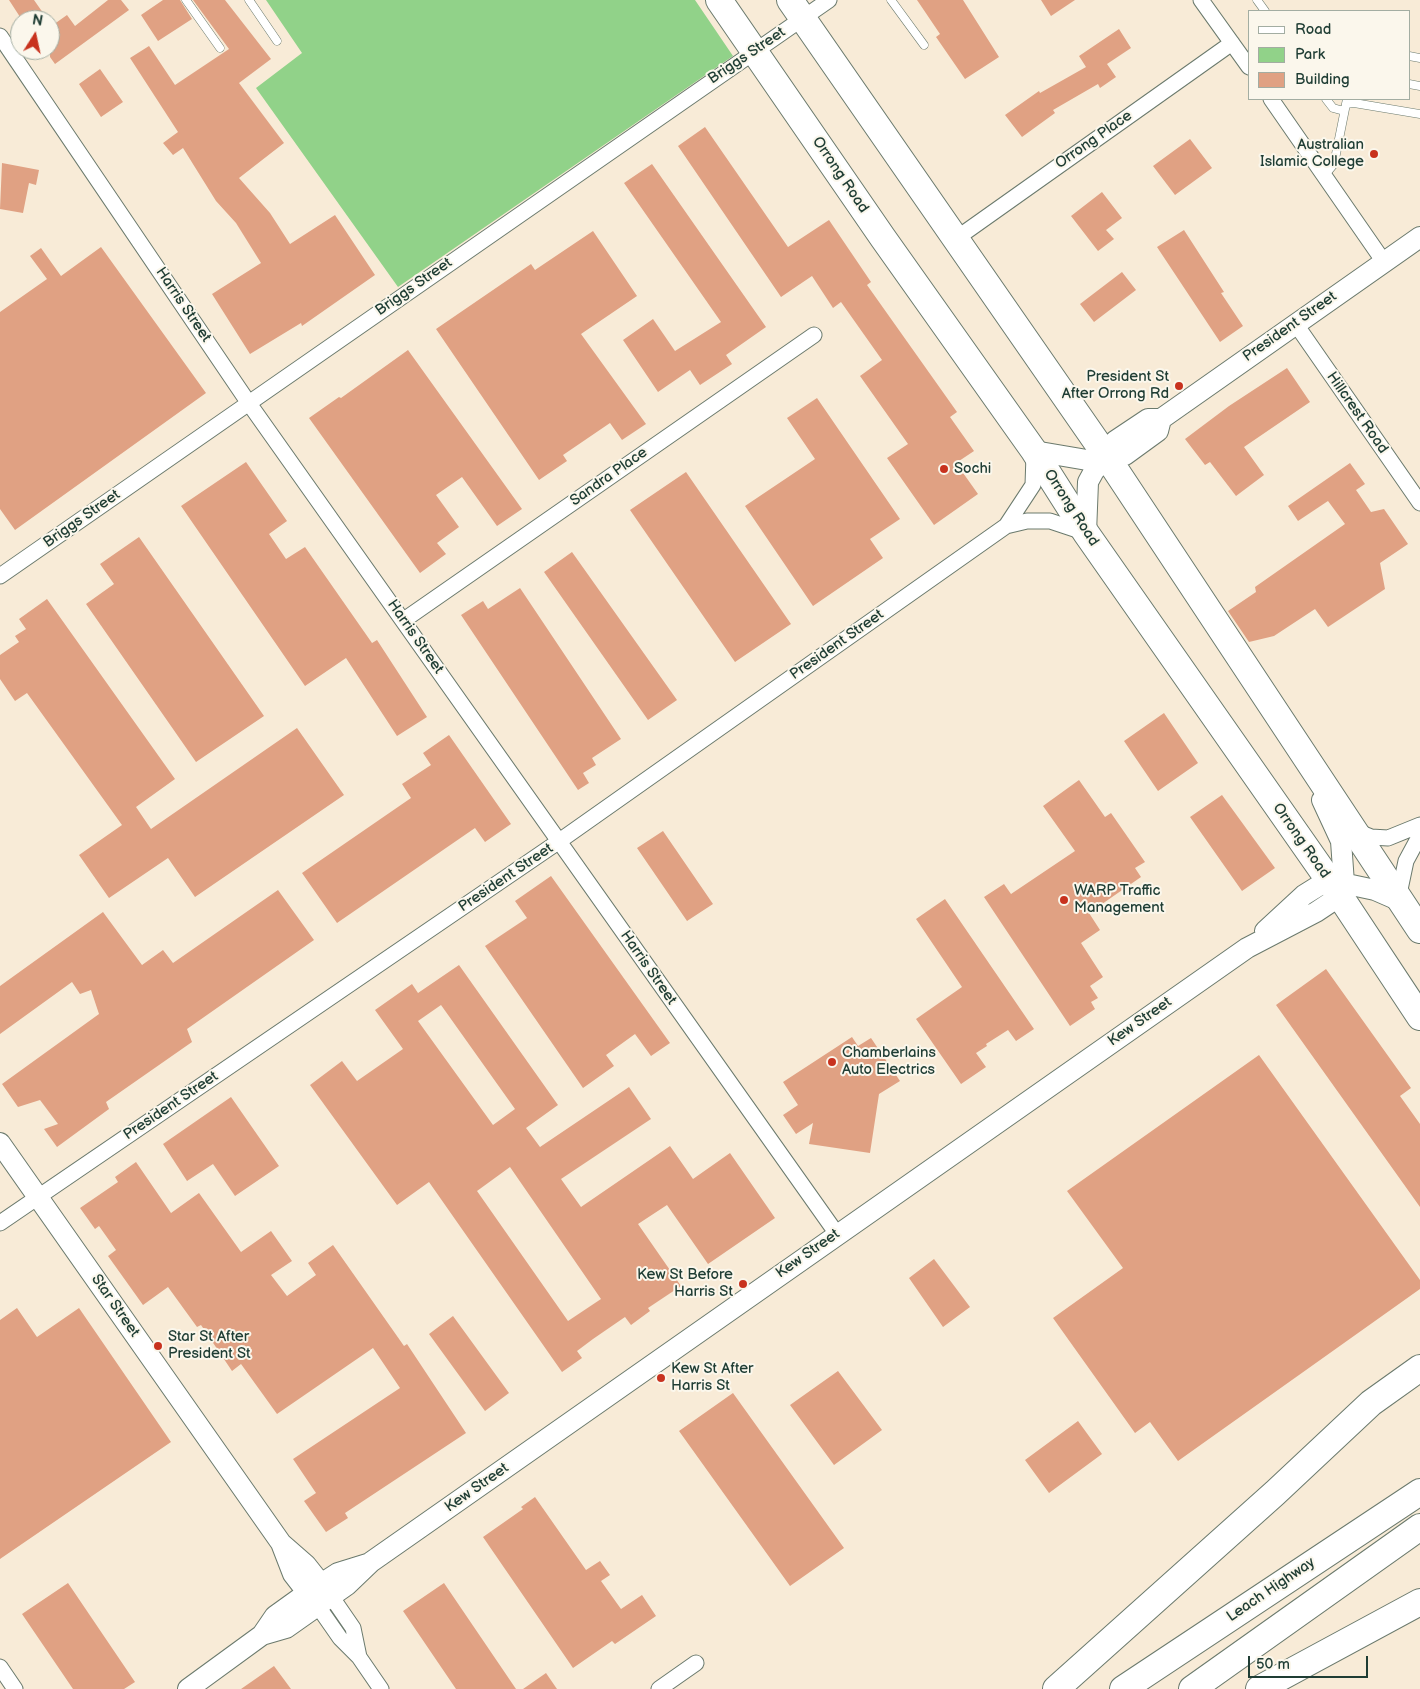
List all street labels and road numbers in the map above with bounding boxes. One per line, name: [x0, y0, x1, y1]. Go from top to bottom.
street label: Briggs Street: [705, 24, 789, 88]
street label: Orrong Place: [1052, 107, 1136, 173]
street label: Orrong Road: [808, 134, 872, 216]
street label: Briggs Street: [372, 254, 456, 320]
street label: Harris Street: [151, 264, 215, 346]
street label: President Street: [1240, 288, 1340, 366]
street label: Hillcrest Road: [1322, 369, 1392, 457]
street label: Sandra Place: [567, 444, 651, 510]
street label: Orrong Road: [1040, 466, 1102, 550]
street label: Briggs Street: [40, 486, 124, 552]
street label: Harris Street: [383, 596, 447, 678]
street label: President Street: [787, 606, 887, 684]
street label: Orrong Road: [1268, 800, 1334, 882]
street label: President Street: [455, 840, 557, 916]
street label: Harris Street: [616, 927, 680, 1009]
street label: Kew Street: [1105, 993, 1175, 1051]
street label: President Street: [120, 1068, 222, 1144]
street label: Kew Street: [773, 1225, 843, 1283]
street label: Star Street: [87, 1271, 143, 1341]
street label: Kew Street: [442, 1459, 512, 1517]
street label: Leach Highway: [1224, 1554, 1318, 1626]

